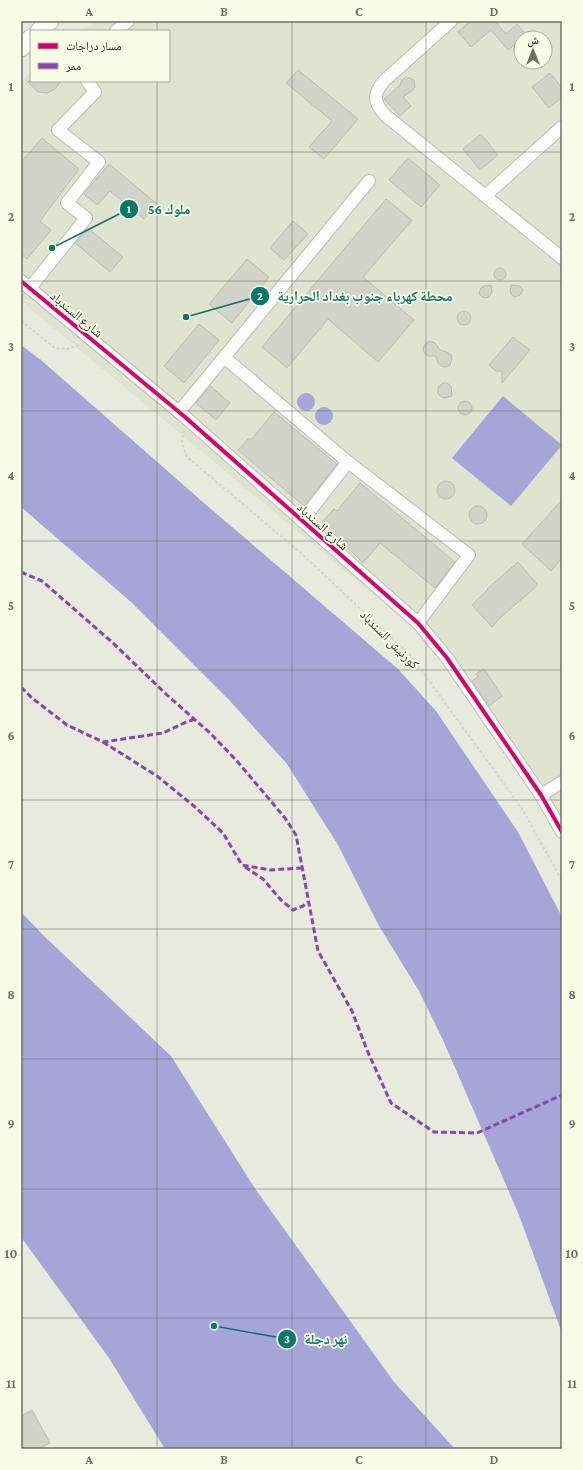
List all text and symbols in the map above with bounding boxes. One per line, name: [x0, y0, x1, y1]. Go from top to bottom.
text: A: [84, 4, 93, 19]
text: B: [220, 4, 228, 19]
text: C: [355, 4, 363, 19]
text: D: [490, 4, 499, 19]
legend: [30, 30, 170, 82]
north arrow: [513, 30, 553, 70]
text: ش: [527, 34, 539, 48]
text: مسار دراجات: [66, 39, 122, 53]
text: ممر: [65, 59, 81, 73]
text: 1: [9, 79, 14, 94]
text: 1: [570, 79, 575, 94]
callout: ملوك 56: [119, 196, 198, 222]
text: ملوك 56: [148, 201, 190, 217]
text: 1: [127, 202, 132, 216]
text: 2: [8, 209, 15, 224]
text: 2: [569, 209, 576, 224]
callout: محطة كهرباء جنوب بغداد الحرارية: [250, 283, 461, 309]
street label: شارع السندباد: [46, 288, 106, 342]
text: محطة كهرباء جنوب بغداد الحرارية: [277, 288, 453, 305]
text: 2: [257, 289, 263, 303]
text: 3: [8, 339, 14, 354]
text: 3: [569, 339, 575, 354]
text: 4: [7, 468, 15, 483]
text: 4: [568, 468, 576, 483]
street label: شارع السندباد: [293, 499, 351, 555]
text: 5: [8, 598, 14, 613]
text: 5: [569, 598, 575, 613]
street label: كورنيش السندباد: [356, 607, 423, 673]
text: 6: [7, 728, 15, 743]
text: 6: [568, 728, 576, 743]
text: 7: [8, 857, 14, 872]
text: 7: [569, 857, 575, 872]
text: 8: [7, 987, 15, 1002]
text: 8: [568, 987, 576, 1002]
text: 9: [7, 1116, 15, 1131]
text: 9: [568, 1116, 576, 1131]
text: 10: [5, 1246, 17, 1261]
text: 10: [566, 1246, 578, 1261]
callout: نهر دجلة: [277, 1326, 355, 1352]
text: نهر دجلة: [305, 1331, 348, 1348]
text: 3: [284, 1332, 290, 1346]
text: 11: [6, 1376, 16, 1391]
text: 11: [567, 1376, 577, 1391]
text: A: [84, 1452, 93, 1467]
text: B: [220, 1452, 228, 1467]
text: C: [355, 1452, 363, 1467]
text: D: [490, 1452, 499, 1467]

